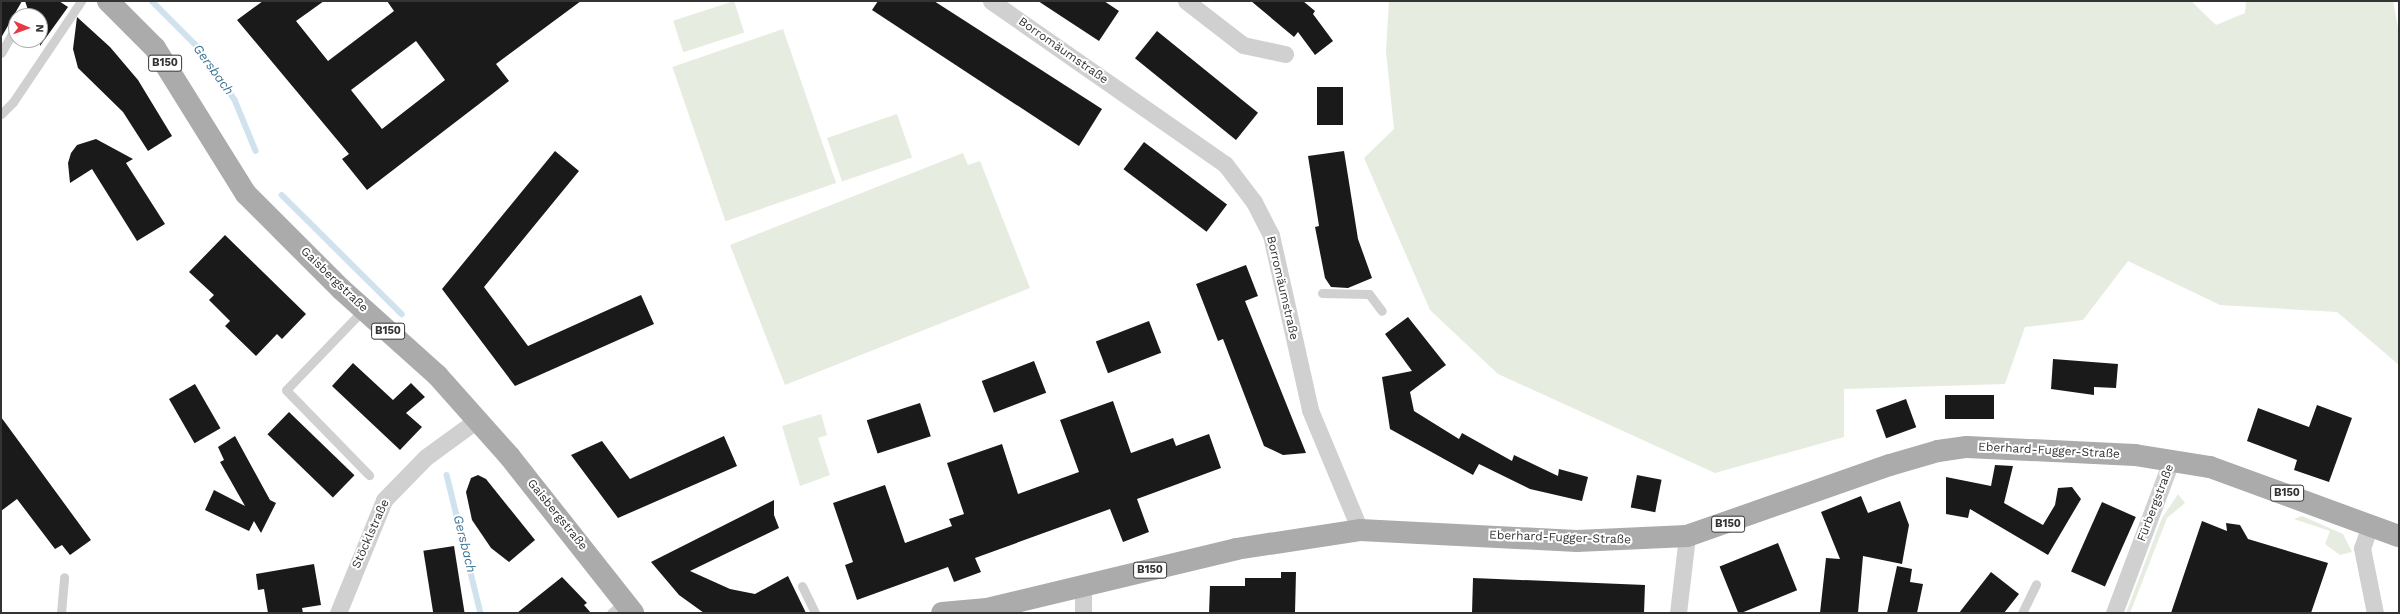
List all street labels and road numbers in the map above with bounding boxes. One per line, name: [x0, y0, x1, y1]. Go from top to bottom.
street label: Borromäumstraße: [1015, 15, 1111, 87]
road number: B150: [148, 54, 182, 72]
street label: Borromäumstraße: [1263, 235, 1301, 341]
street label: Gaisbergstraße: [297, 244, 371, 316]
road number: B150: [371, 322, 405, 340]
street label: Eberhard-Fugger-Straße: [1978, 440, 2120, 462]
street label: Fürbergstraße: [2135, 462, 2177, 544]
street label: Gaisbergstraße: [524, 476, 590, 554]
road number: B150: [2270, 484, 2304, 502]
street label: Stöcklstraße: [349, 497, 393, 571]
road number: B150: [1711, 515, 1745, 533]
street label: Eberhard-Fugger-Straße: [1489, 528, 1631, 548]
road number: B150: [1133, 561, 1167, 579]

